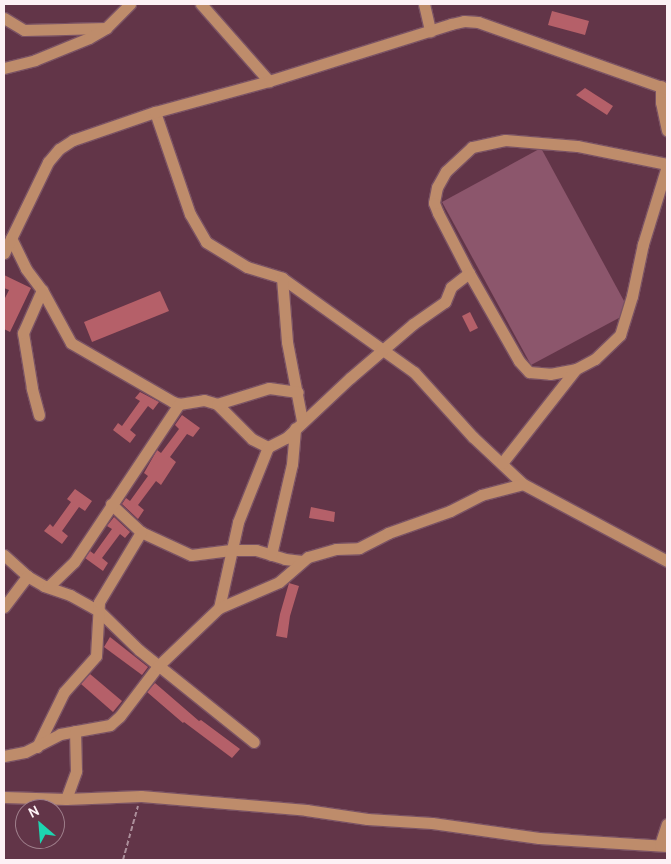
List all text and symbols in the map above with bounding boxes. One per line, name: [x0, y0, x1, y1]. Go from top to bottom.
north arrow: [15, 799, 65, 849]
text: N: [25, 801, 42, 822]

